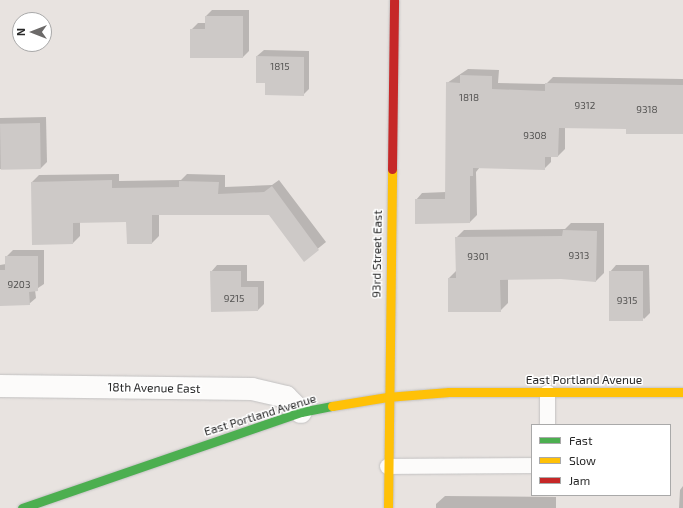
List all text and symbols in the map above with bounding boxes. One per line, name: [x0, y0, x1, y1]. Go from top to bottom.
north arrow: [12, 12, 52, 52]
text: N: [14, 28, 27, 36]
house number: 1815: [270, 61, 290, 73]
house number: 1818: [459, 92, 479, 104]
house number: 9312: [575, 100, 595, 112]
house number: 9318: [636, 104, 658, 116]
house number: 9308: [523, 130, 547, 142]
street label: 93rd Street East: [369, 210, 385, 298]
house number: 9313: [569, 250, 589, 262]
house number: 9301: [467, 251, 489, 263]
house number: 9203: [8, 279, 30, 291]
house number: 9215: [224, 293, 244, 305]
house number: 9315: [617, 295, 637, 307]
street label: East Portland Avenue: [526, 373, 642, 387]
street label: 18th Avenue East: [107, 380, 201, 396]
street label: East Portland Avenue: [202, 391, 318, 439]
legend: [531, 424, 671, 496]
text: Fast: [569, 433, 592, 447]
text: Slow: [569, 453, 596, 467]
text: Jam: [569, 473, 590, 487]

